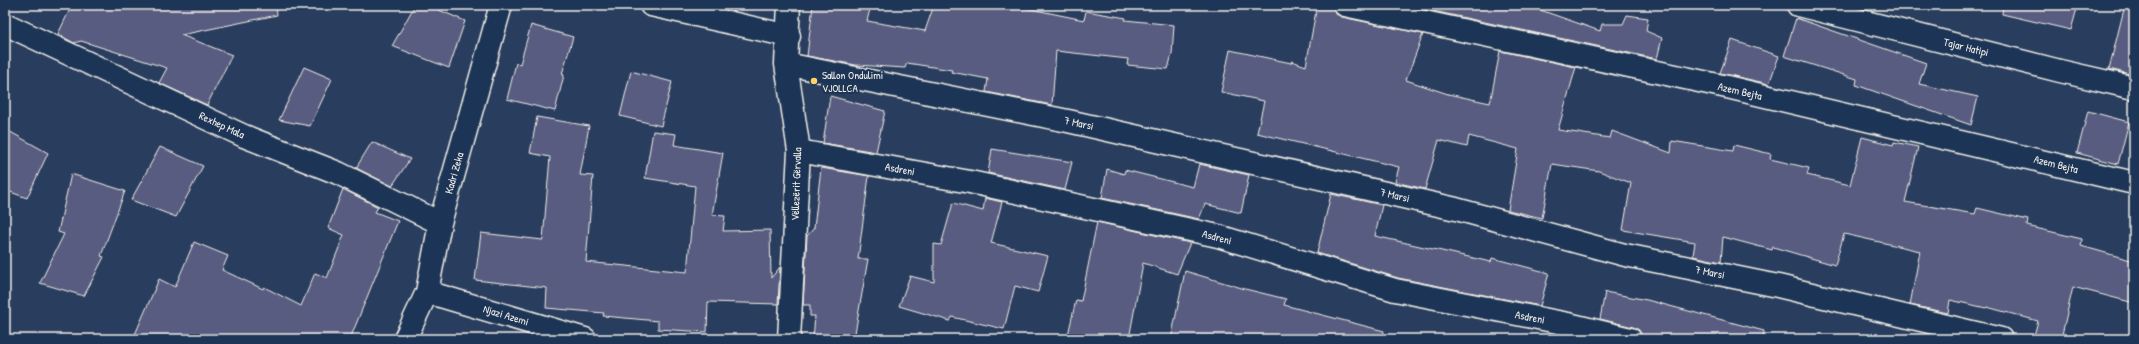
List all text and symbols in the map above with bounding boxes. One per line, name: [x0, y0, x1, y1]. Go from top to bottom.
street label: Tajar Hatipi: [1942, 35, 1990, 59]
place label: Sallon Ondulimi VJOLLCA: [822, 68, 883, 95]
marker: Sallon Ondulimi VJOLLCA: [809, 76, 819, 86]
street label: Azem Bejta: [1716, 79, 1764, 103]
street label: Rexhep Mala: [197, 108, 248, 142]
street label: 7 Marsi: [1063, 113, 1095, 133]
street label: Vëllezërit Gërvalla: [788, 146, 804, 221]
street label: Kadri Zeka: [441, 150, 467, 195]
street label: Azem Bejta: [2032, 152, 2080, 176]
street label: Asdreni: [884, 160, 916, 178]
street label: 7 Marsi: [1379, 185, 1411, 205]
street label: Asdreni: [1201, 226, 1233, 248]
street label: 7 Marsi: [1694, 262, 1726, 282]
street label: Njazi Azemi: [482, 301, 530, 329]
street label: Asdreni: [1514, 307, 1546, 327]

